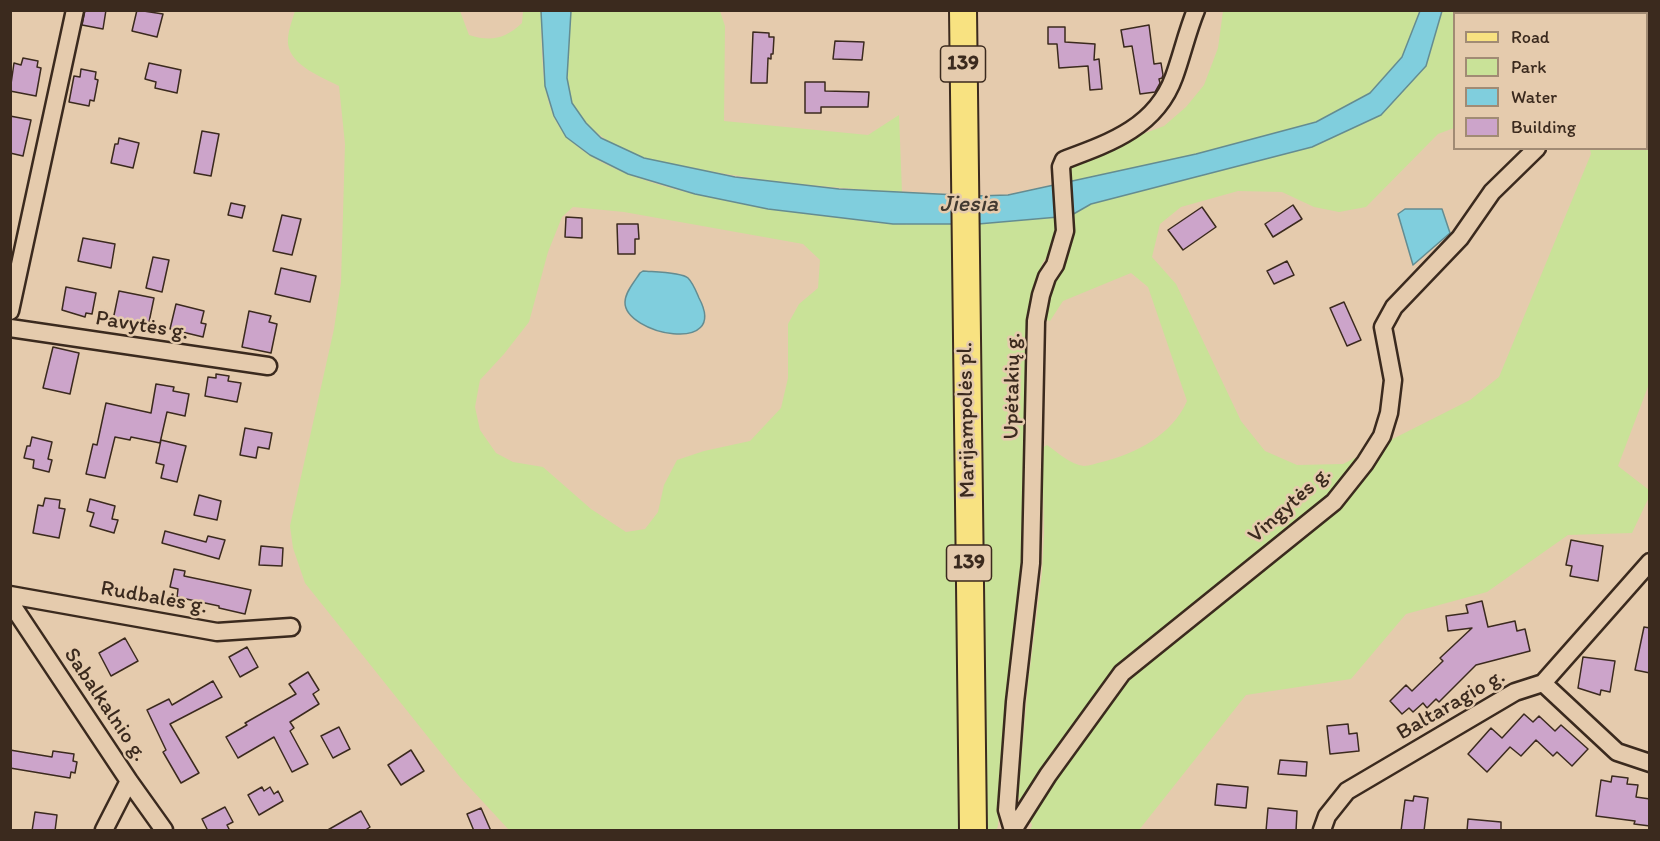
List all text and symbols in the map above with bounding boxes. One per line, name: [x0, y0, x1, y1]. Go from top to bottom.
legend: [1453, 12, 1648, 150]
text: Road: [1511, 26, 1550, 48]
road number: 139: [940, 46, 986, 82]
text: Park: [1511, 56, 1546, 78]
text: Water: [1511, 86, 1557, 108]
text: Building: [1511, 116, 1576, 138]
water label: Jiesia: [940, 191, 998, 219]
street label: Pavytės g.: [94, 306, 190, 346]
street label: Upėtakių g.: [999, 332, 1027, 440]
street label: Marijampolės pl.: [952, 342, 982, 498]
street label: Vingytės g.: [1243, 461, 1337, 549]
road number: 139: [946, 545, 992, 581]
street label: Rudbalės g.: [99, 576, 209, 620]
street label: Sabalkalnio g.: [57, 643, 153, 767]
street label: Baltaragio g.: [1392, 663, 1510, 747]

